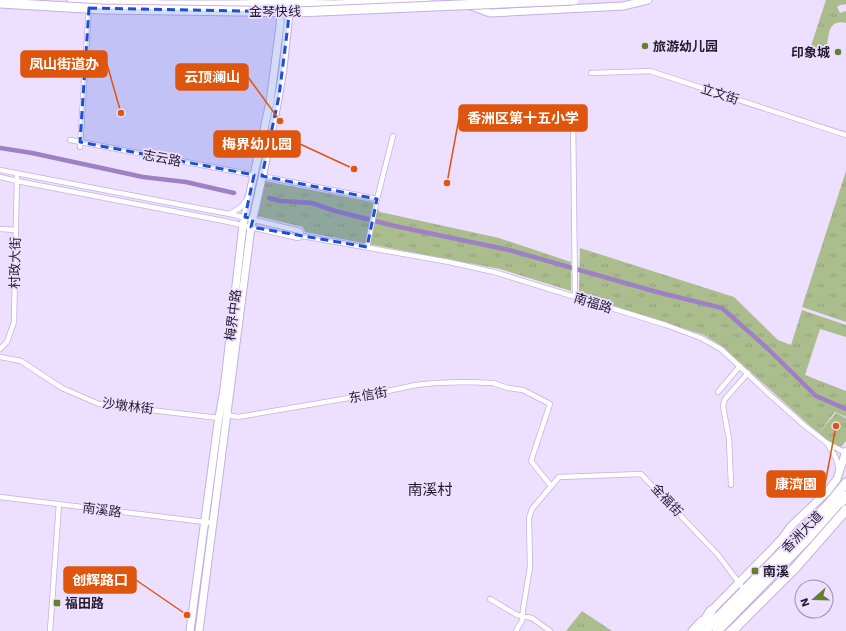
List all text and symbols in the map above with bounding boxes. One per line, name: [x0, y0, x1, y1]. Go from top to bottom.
street label: 金琴快线: [249, 4, 301, 19]
place label: 旅游幼儿园: [653, 39, 718, 54]
marker: 旅游幼儿园: [640, 41, 650, 51]
place label: 印象城: [791, 45, 830, 60]
marker: 印象城: [833, 47, 843, 57]
callout: 凤山街道办: [21, 51, 107, 77]
text: 凤山街道办: [29, 56, 99, 72]
callout: 云顶澜山: [176, 64, 248, 90]
text: 云顶澜山: [184, 69, 240, 85]
street label: 立文街: [699, 81, 741, 107]
callout: 香洲区第十五小学: [459, 105, 587, 131]
text: 香洲区第十五小学: [467, 110, 579, 126]
callout: 梅界幼儿园: [214, 131, 300, 157]
text: 梅界幼儿园: [222, 136, 292, 152]
street label: 志云路: [141, 147, 183, 169]
street label: 村政大街: [7, 237, 23, 289]
street label: 梅界中路: [222, 288, 244, 342]
street label: 南福路: [572, 290, 614, 316]
street label: 东信街: [347, 384, 389, 406]
street label: 沙墩林街: [101, 395, 155, 417]
callout: 康濟園: [767, 471, 825, 497]
text: 康濟園: [775, 476, 817, 492]
district label: 南溪村: [407, 481, 453, 499]
street label: 金福街: [648, 481, 686, 519]
street label: 南溪路: [82, 500, 122, 520]
street label: 香洲大道: [779, 508, 825, 556]
place label: 南溪: [763, 564, 789, 579]
marker: 南溪: [750, 566, 760, 576]
callout: 创辉路口: [64, 567, 136, 593]
text: 创辉路口: [72, 572, 128, 588]
north arrow: [794, 579, 834, 619]
place label: 福田路: [65, 596, 104, 611]
text: N: [798, 596, 813, 608]
marker: 福田路: [52, 598, 62, 608]

